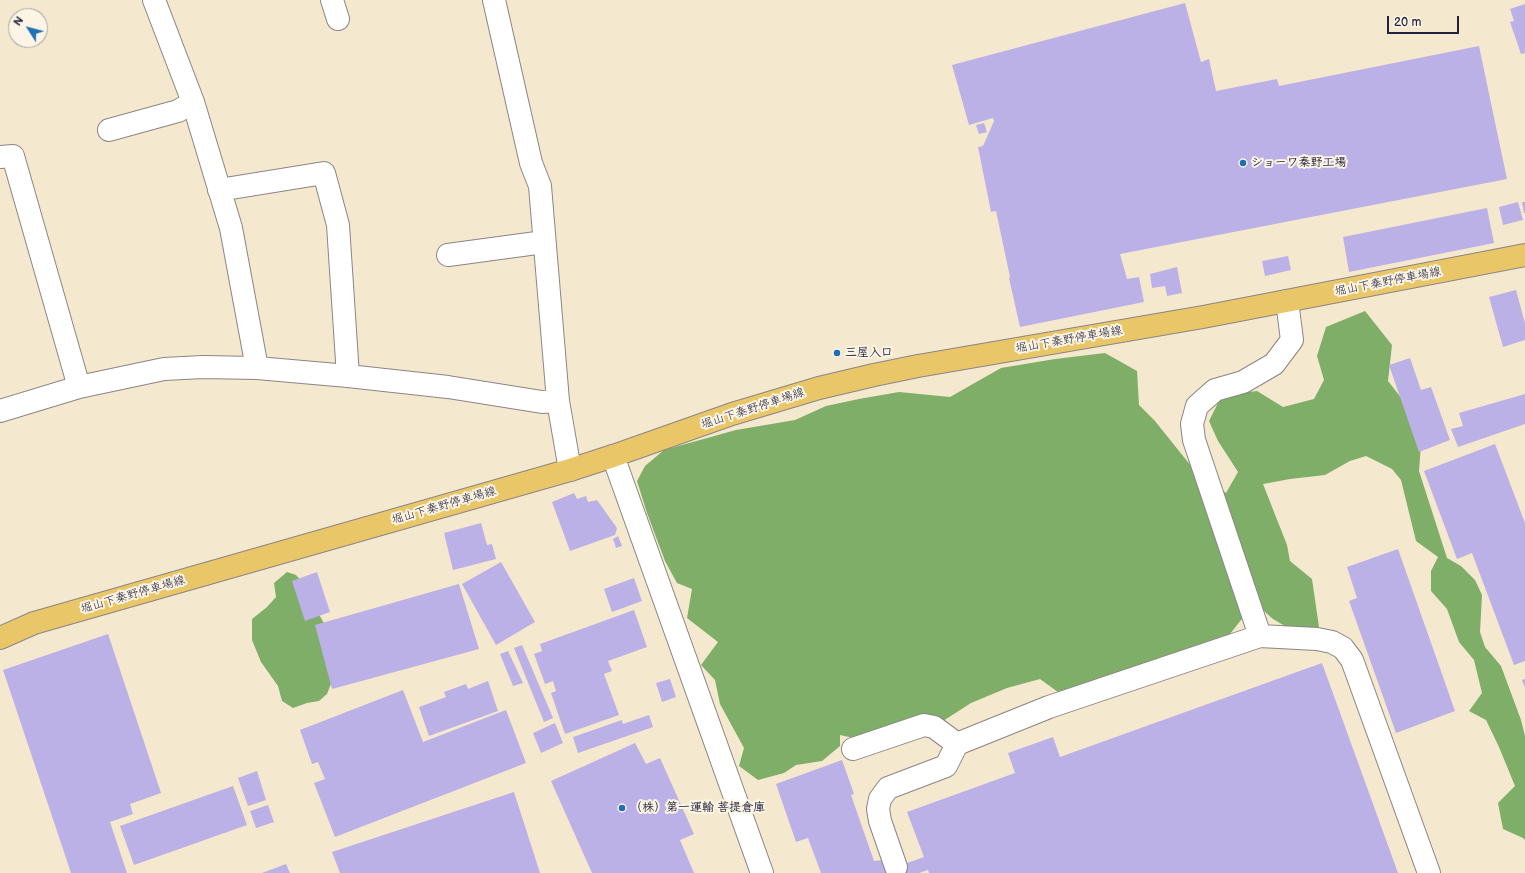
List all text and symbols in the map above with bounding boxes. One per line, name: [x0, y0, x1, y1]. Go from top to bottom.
north arrow: [8, 8, 48, 48]
scale bar: [1389, 8, 1461, 34]
text: N: [11, 14, 26, 28]
text: 20 m: [1394, 15, 1421, 30]
place label: ショーワ秦野工場: [1251, 156, 1347, 170]
marker: ショーワ秦野工場: [1238, 158, 1248, 168]
street label: 堀山下秦野停車場線: [1334, 265, 1442, 299]
street label: 堀山下秦野停車場線: [1015, 324, 1123, 356]
place label: 三屋入口: [845, 346, 893, 360]
marker: 三屋入口: [832, 348, 842, 358]
street label: 堀山下秦野停車場線: [699, 385, 807, 433]
street label: 堀山下秦野停車場線: [390, 484, 498, 528]
street label: 堀山下秦野停車場線: [79, 573, 187, 617]
place label: （株）第一運輸 菩提倉庫: [630, 801, 765, 815]
marker: （株）第一運輸 菩提倉庫: [617, 803, 627, 813]

